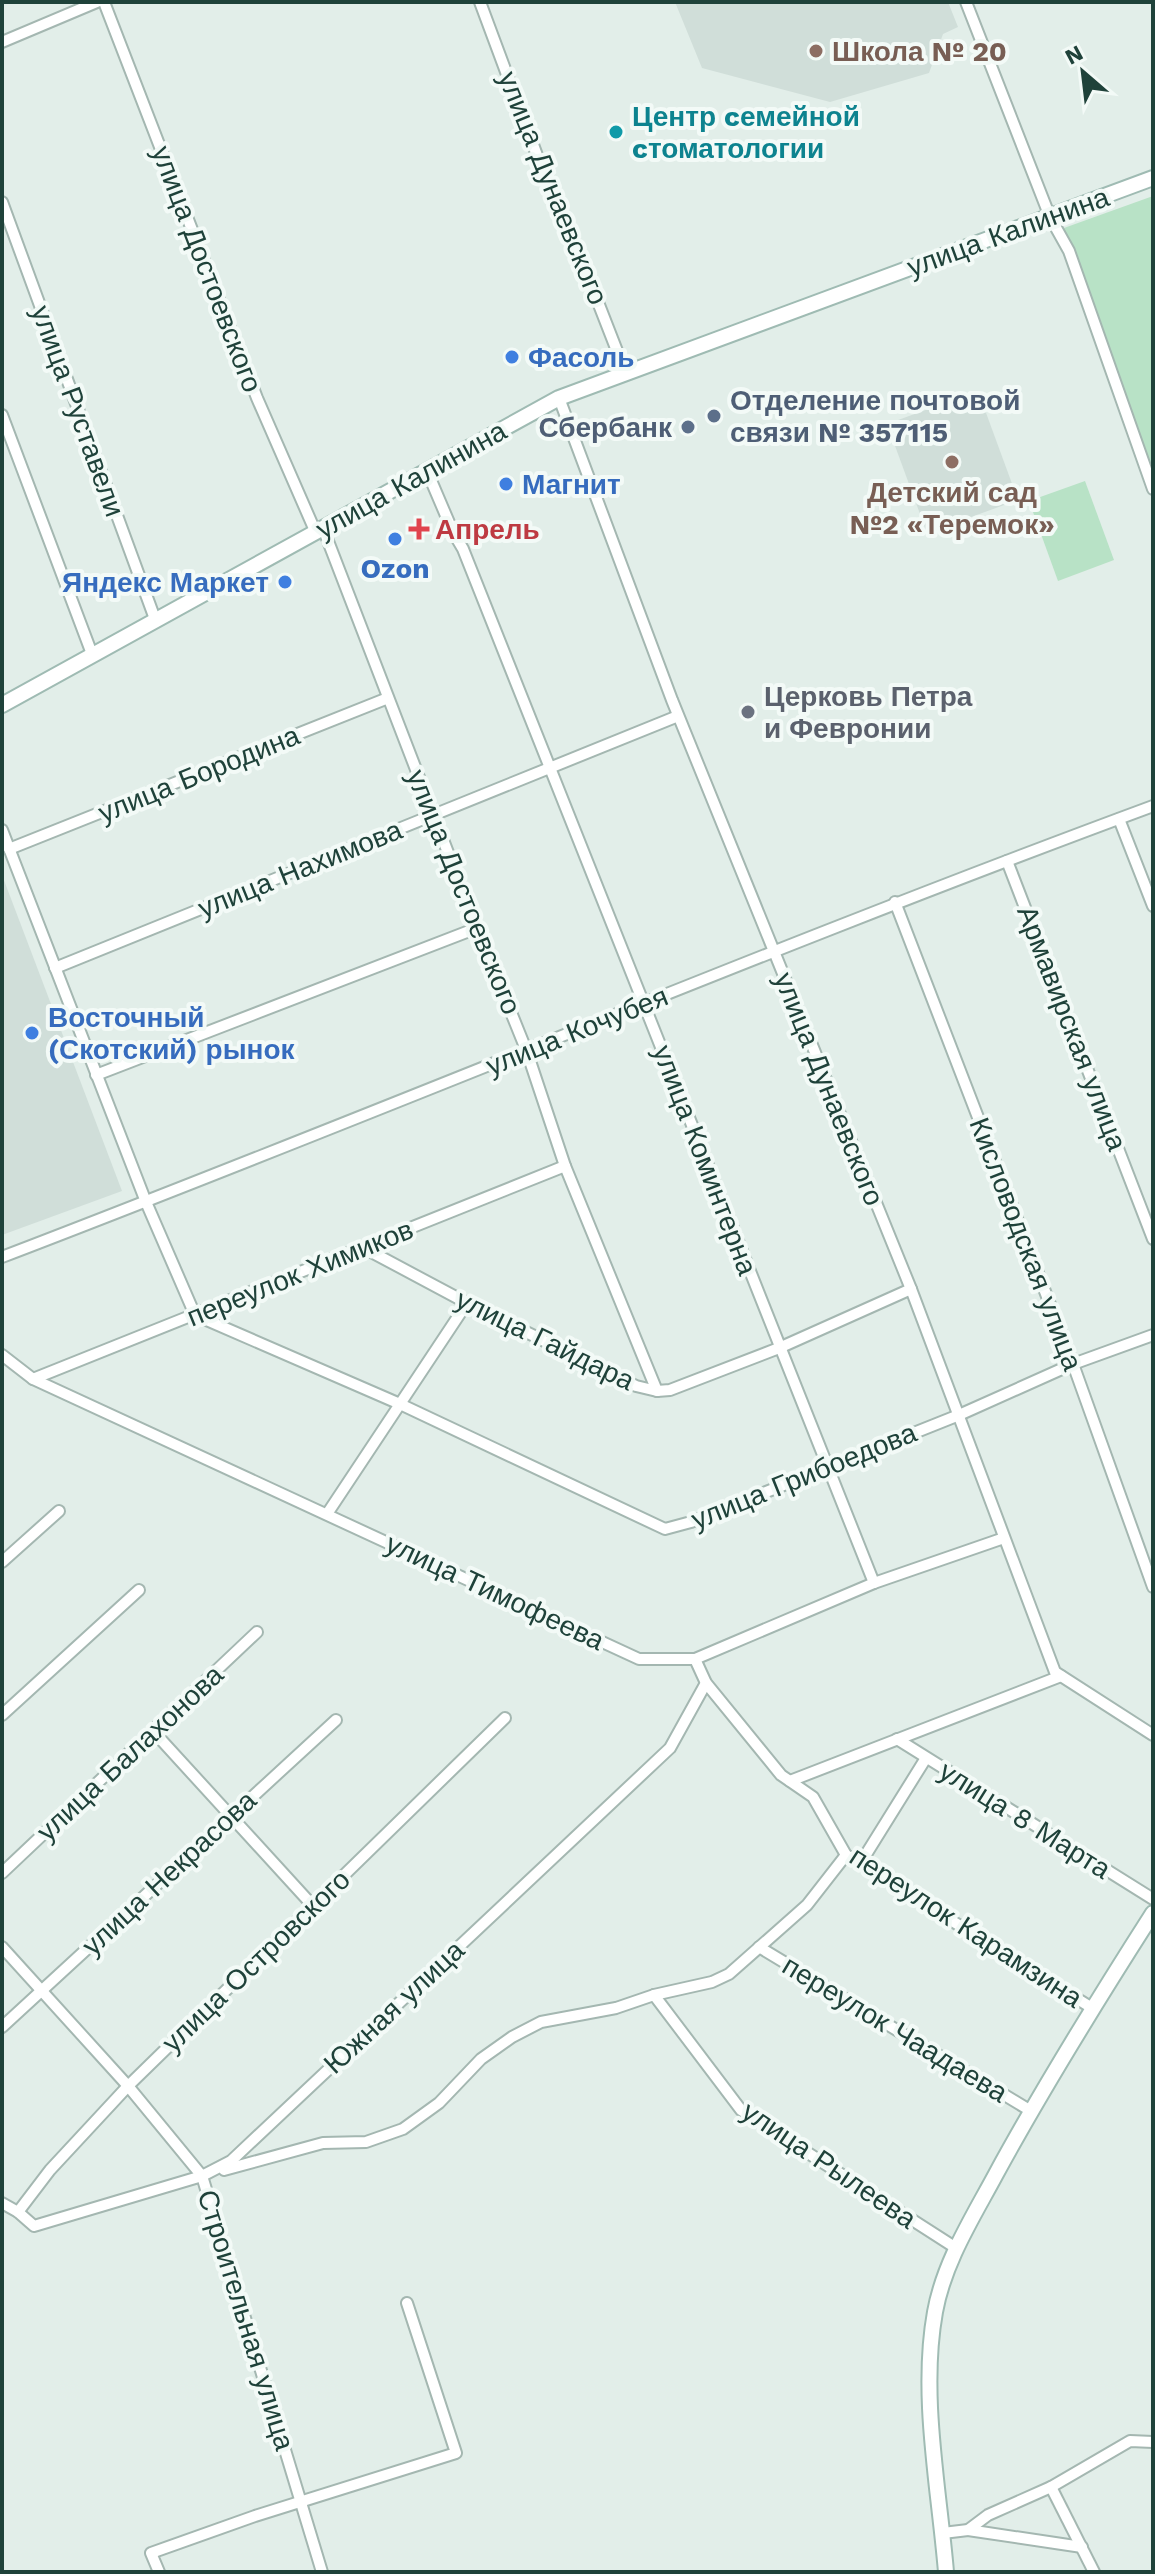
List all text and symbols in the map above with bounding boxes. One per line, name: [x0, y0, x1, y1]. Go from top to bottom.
north arrow: [1043, 32, 1123, 112]
place label: Школа № 20: [832, 35, 1007, 68]
text: N: [1061, 40, 1087, 70]
marker: Школа № 20: [807, 42, 825, 60]
street label: улица Дунаевского: [491, 67, 615, 309]
place label: Центр cемейной cтоматологии: [632, 100, 860, 165]
marker: Центр cемейной cтоматологии: [607, 123, 625, 141]
street label: улица Достоевского: [145, 141, 269, 397]
street label: улица Калинина: [902, 180, 1114, 284]
street label: улица Руставели: [25, 301, 131, 521]
place label: Фасоль: [528, 341, 634, 374]
marker: Фасоль: [503, 348, 521, 366]
place label: Отделение почтовой связи № 357115: [730, 384, 1020, 449]
marker: Отделение почтовой связи № 357115: [705, 407, 723, 425]
place label: Сбербанк: [538, 411, 673, 444]
street label: улица Калинина: [310, 414, 512, 546]
marker: Сбербанк: [679, 418, 697, 436]
marker: Детский сад №2 «Теремок»: [943, 453, 961, 471]
place label: Магнит: [522, 468, 621, 501]
marker: Магнит: [497, 475, 515, 493]
place label: Детский сад №2 «Теремок»: [849, 476, 1055, 541]
place label: Апрель: [435, 513, 540, 546]
marker: Апрель: [410, 520, 428, 538]
marker: Ozon: [386, 530, 404, 548]
place label: Ozon: [360, 552, 430, 585]
place label: Яндекс Маркет: [62, 566, 269, 599]
marker: Яндекс Маркет: [276, 573, 294, 591]
place label: Церковь Петра и Февронии: [764, 680, 973, 745]
marker: Церковь Петра и Февронии: [739, 703, 757, 721]
street label: улица Бородина: [94, 718, 305, 829]
street label: улица Достоевского: [400, 765, 528, 1019]
street label: улица Нахимова: [193, 813, 407, 925]
street label: Армавирская улица: [1010, 901, 1134, 1155]
street label: улица Дунаевского: [767, 968, 891, 1210]
street label: улица Кочубея: [481, 980, 673, 1082]
place label: Восточный (Скотский) рынок: [48, 1001, 296, 1066]
marker: Восточный (Скотский) рынок: [23, 1024, 41, 1042]
street label: улица Коминтерна: [646, 1040, 764, 1280]
street label: Кисловодская улица: [963, 1113, 1090, 1375]
street label: переулок Химиков: [182, 1213, 418, 1333]
street label: улица Гайдара: [450, 1283, 640, 1398]
street label: улица Грибоедова: [687, 1416, 922, 1536]
street label: улица Тимофеева: [381, 1527, 610, 1657]
street label: улица Балахонова: [30, 1658, 230, 1848]
street label: улица 8 Марта: [933, 1754, 1117, 1886]
street label: улица Некрасова: [75, 1784, 263, 1962]
street label: переулок Карамзина: [844, 1840, 1089, 2015]
street label: улица Островского: [155, 1863, 357, 2059]
street label: Южная улица: [317, 1933, 471, 2080]
street label: переулок Чаадаева: [777, 1949, 1014, 2109]
street label: улица Рылеева: [736, 2095, 923, 2236]
street label: Строительная улица: [191, 2186, 301, 2455]

